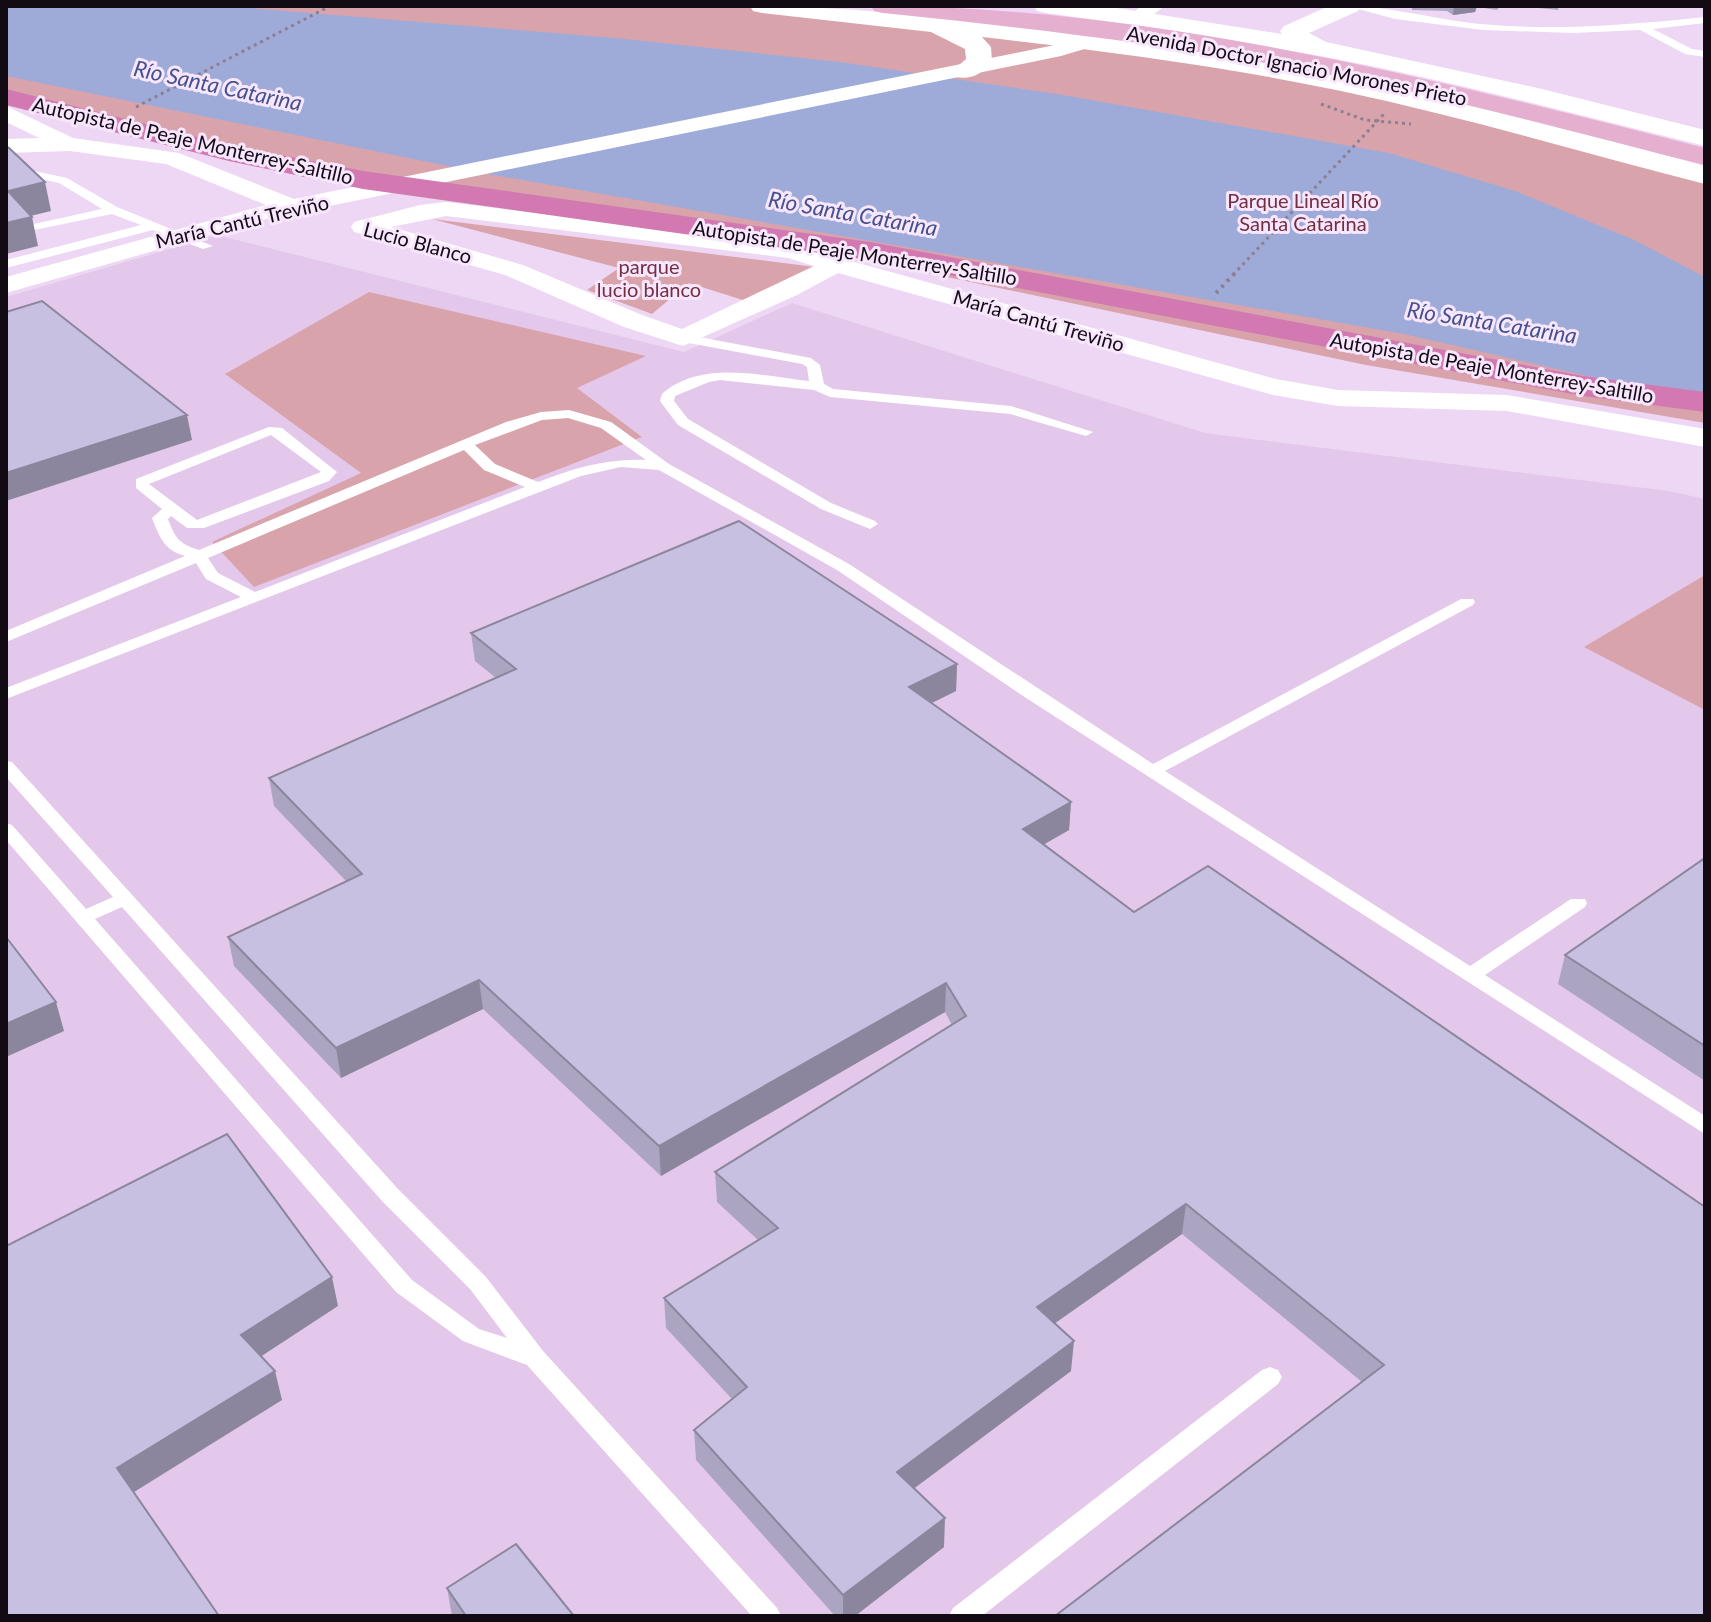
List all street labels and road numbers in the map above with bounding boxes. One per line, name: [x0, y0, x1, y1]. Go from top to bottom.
street label: Avenida Doctor Ignacio Morones Prieto: [1125, 20, 1469, 110]
street label: Autopista de Peaje Monterrey-Saltillo: [30, 91, 356, 189]
street label: María Cantú Treviño: [153, 189, 331, 253]
street label: Autopista de Peaje Monterrey-Saltillo: [691, 214, 1019, 290]
street label: Lucio Blanco: [361, 216, 475, 268]
street label: María Cantú Treviño: [951, 284, 1127, 356]
street label: Autopista de Peaje Monterrey-Saltillo: [1328, 327, 1656, 407]

